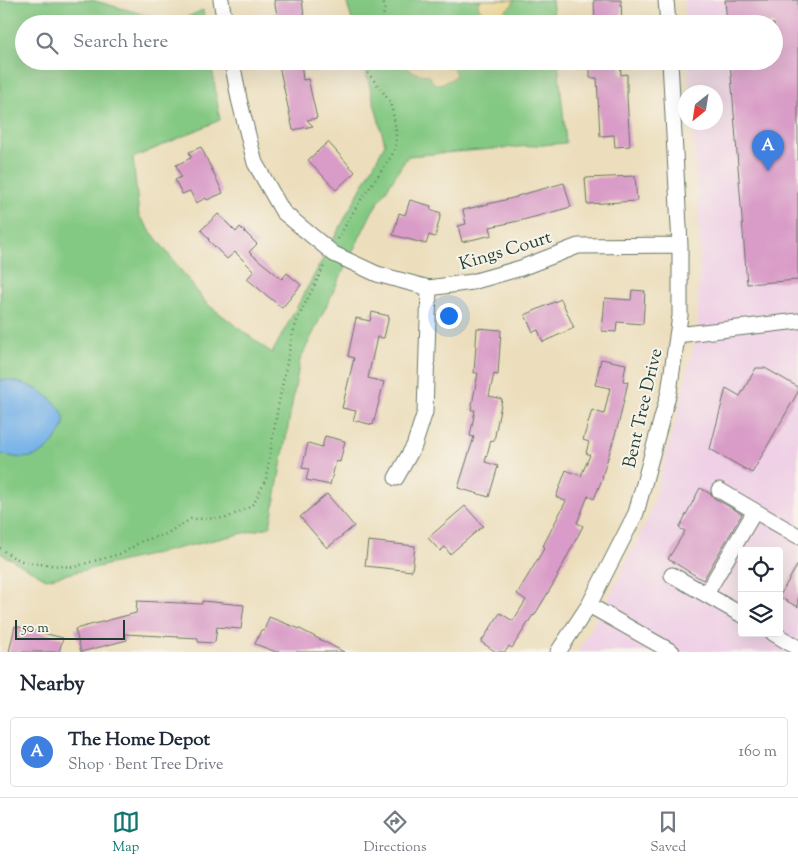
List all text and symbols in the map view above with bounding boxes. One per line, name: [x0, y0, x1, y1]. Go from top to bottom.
search box: [15, 15, 783, 70]
icon: search: [33, 29, 61, 57]
text: Search here: [73, 29, 168, 56]
north arrow: [678, 85, 723, 130]
pin: A: [752, 130, 784, 171]
street label: Kings Court: [456, 226, 555, 278]
your location: [436, 303, 462, 329]
street label: Bent Tree Drive: [618, 346, 670, 471]
map controls: [738, 547, 783, 637]
button: locate: [738, 547, 783, 592]
button: layers: [738, 592, 783, 637]
scale bar: [15, 617, 125, 640]
text: 50 m: [22, 619, 49, 639]
text: Nearby: [20, 670, 85, 700]
text: The Home Depot: [68, 727, 210, 754]
text: A: [31, 741, 44, 764]
text: 160 m: [739, 741, 777, 764]
text: Shop · Bent Tree Drive: [68, 754, 223, 777]
tab: Map: [112, 808, 140, 858]
tab: Directions: [363, 808, 427, 858]
tab: Saved: [650, 808, 686, 858]

